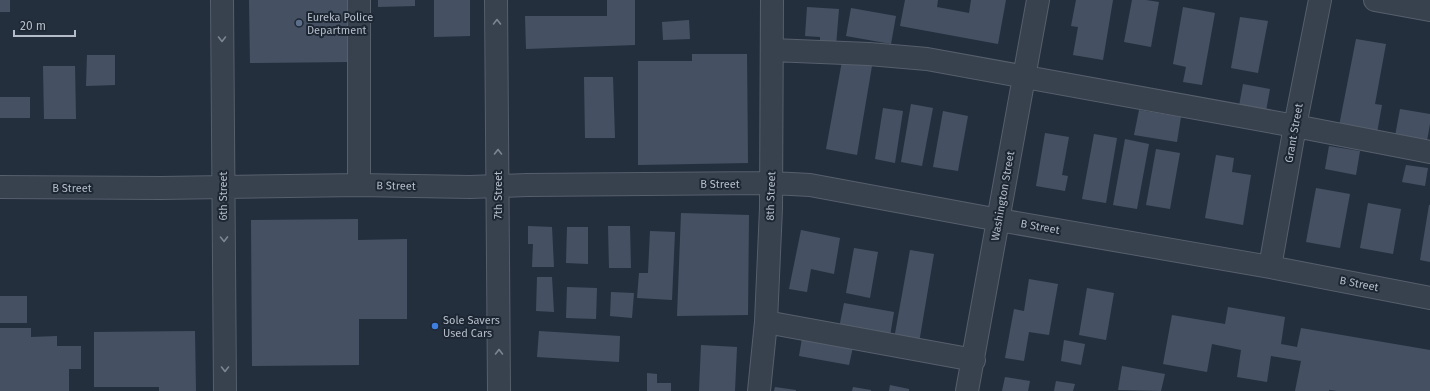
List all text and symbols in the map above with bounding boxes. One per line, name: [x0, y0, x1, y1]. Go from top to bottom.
place label: Eureka Police Department: [307, 11, 373, 37]
scale bar: [14, 12, 75, 38]
marker: Eureka Police Department: [294, 18, 304, 28]
text: 20 m: [20, 19, 46, 33]
one-way arrow: [493, 19, 501, 25]
one-way arrow: [218, 36, 226, 42]
street label: Grant Street: [1282, 102, 1306, 164]
one-way arrow: [493, 149, 502, 155]
street label: Washington Street: [989, 150, 1017, 242]
street label: 6th Street: [217, 171, 230, 221]
street label: 7th Street: [492, 171, 505, 219]
street label: 8th Street: [764, 171, 778, 221]
street label: B Street: [700, 178, 740, 191]
street label: B Street: [376, 179, 416, 193]
street label: B Street: [52, 182, 92, 195]
street label: B Street: [1019, 217, 1061, 237]
one-way arrow: [220, 236, 228, 242]
street label: B Street: [1338, 274, 1380, 294]
place label: Sole Savers Used Cars: [443, 314, 500, 340]
marker: Sole Savers Used Cars: [430, 321, 440, 331]
one-way arrow: [495, 349, 503, 355]
one-way arrow: [221, 366, 229, 372]

